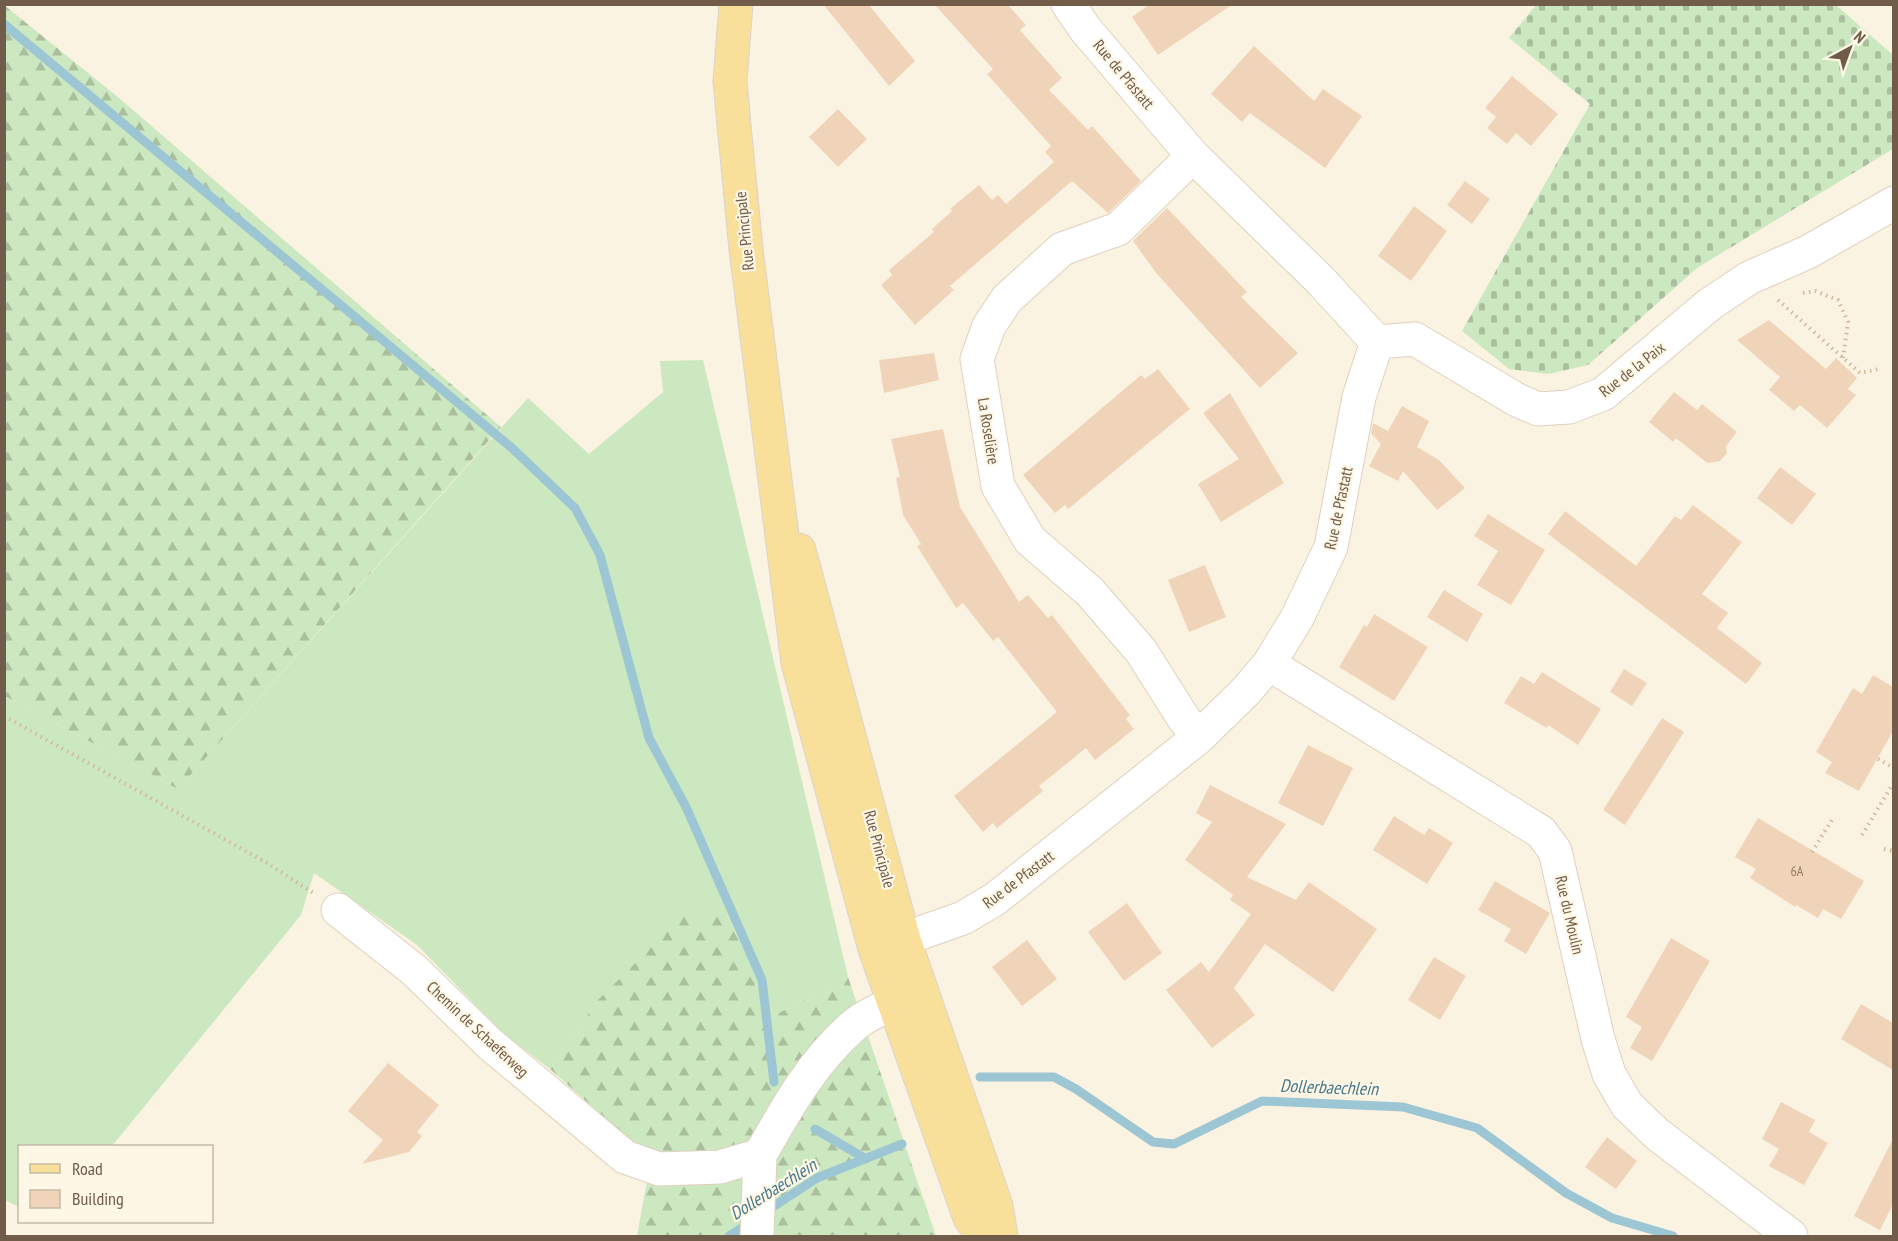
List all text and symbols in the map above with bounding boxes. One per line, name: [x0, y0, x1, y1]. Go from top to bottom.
north arrow: [1820, 18, 1880, 78]
text: N: [1850, 26, 1870, 47]
street label: Rue de Pfastatt: [1089, 35, 1159, 113]
street label: Rue Principale: [730, 191, 758, 271]
street label: Rue de la Paix: [1595, 337, 1669, 401]
street label: La Roselière: [974, 396, 1004, 466]
street label: Rue de Pfastatt: [1319, 464, 1357, 551]
street label: Rue Principale: [860, 808, 900, 890]
street label: Rue de Pfastatt: [978, 845, 1058, 912]
house number: 6A: [1791, 862, 1804, 880]
street label: Rue du Moulin: [1551, 874, 1589, 956]
street label: Chemin de Schaeferweg: [423, 977, 533, 1081]
water label: Dollerbaechlein: [1280, 1074, 1379, 1100]
legend: [18, 1145, 213, 1223]
water label: Dollerbaechlein: [725, 1153, 822, 1225]
text: Road: [72, 1157, 103, 1180]
text: Building: [72, 1187, 124, 1210]

